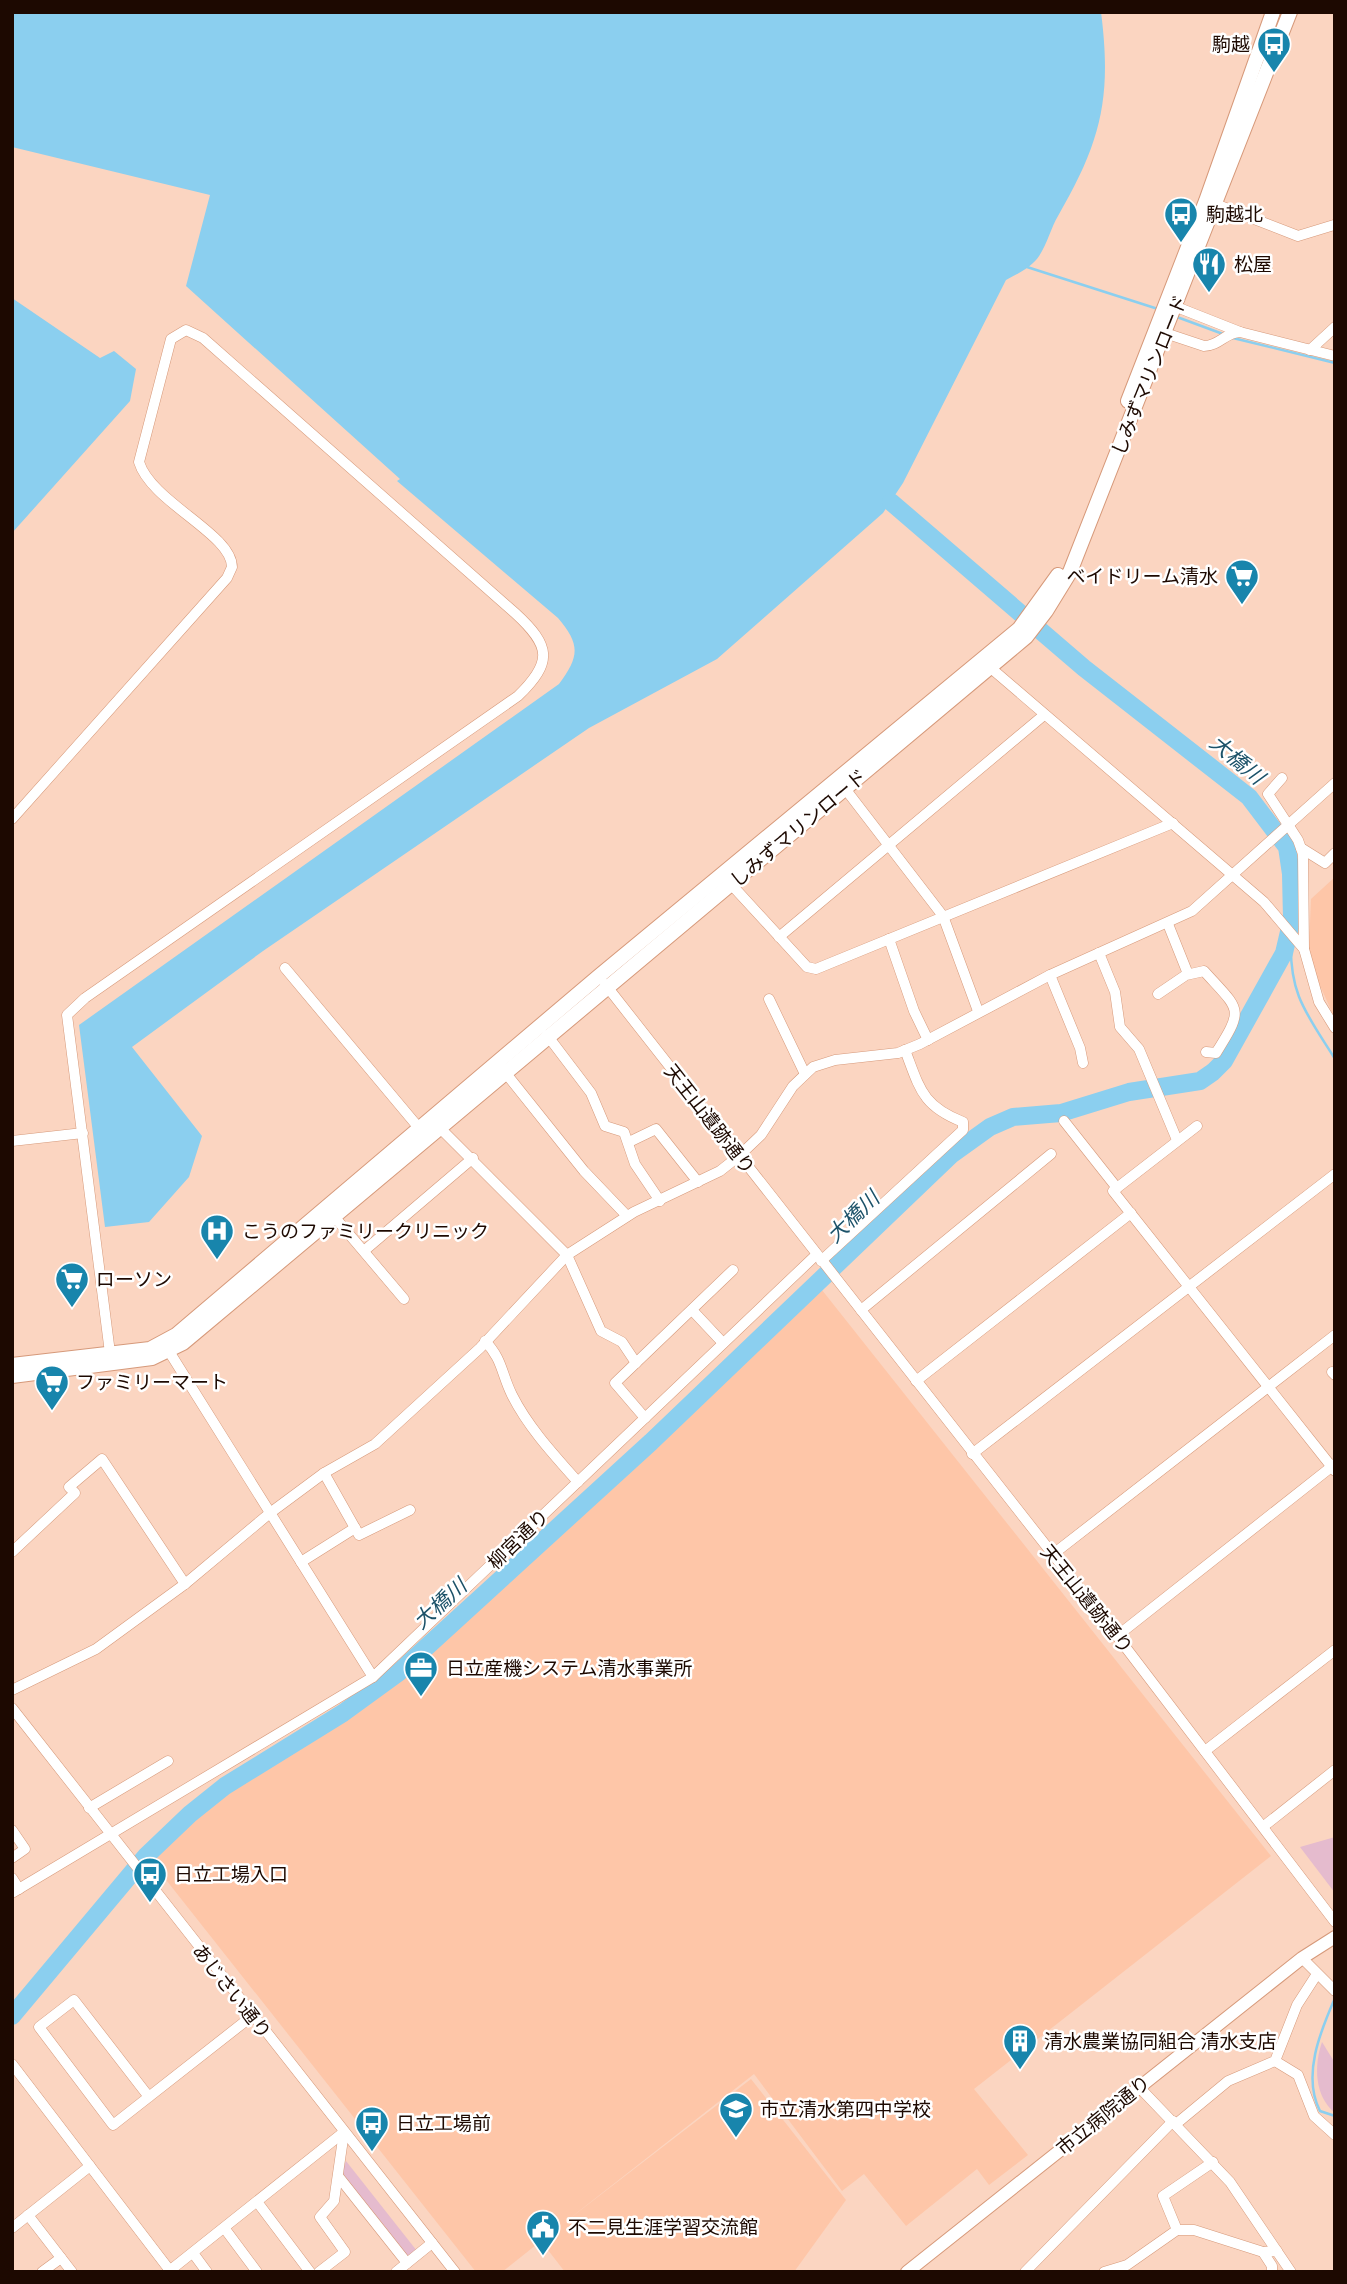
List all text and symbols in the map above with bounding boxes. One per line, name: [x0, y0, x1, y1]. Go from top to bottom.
bus stop icon: 駒越: [1255, 25, 1293, 74]
place label: 駒越: [1212, 34, 1250, 58]
bus stop icon: 駒越北: [1162, 195, 1200, 244]
place label: 駒越北: [1206, 204, 1263, 228]
restaurant icon: 松屋: [1190, 245, 1228, 294]
place label: 松屋: [1234, 254, 1272, 278]
street label: しみずマリンロード: [1108, 292, 1194, 460]
supermarket icon: ベイドリーム清水: [1223, 557, 1261, 606]
place label: ベイドリーム清水: [1067, 566, 1218, 590]
water label: 大橋川: [1203, 731, 1270, 793]
street label: しみずマリンロード: [726, 765, 873, 894]
street label: 天王山遺跡通り: [658, 1060, 759, 1180]
water label: 大橋川: [822, 1185, 888, 1250]
hospital icon: こうのファミリークリニック: [198, 1212, 236, 1261]
place label: こうのファミリークリニック: [242, 1221, 489, 1245]
supermarket icon: ローソン: [53, 1260, 91, 1309]
place label: ローソン: [96, 1269, 172, 1293]
supermarket icon: ファミリーマート: [33, 1363, 71, 1412]
place label: ファミリーマート: [76, 1372, 228, 1396]
street label: 柳宮通り: [484, 1505, 555, 1575]
street label: 天王山遺跡通り: [1034, 1541, 1137, 1659]
water label: 大橋川: [409, 1573, 475, 1636]
office icon: 日立産機システム清水事業所: [402, 1649, 440, 1698]
place label: 日立産機システム清水事業所: [446, 1658, 692, 1682]
bus stop icon: 日立工場入口: [131, 1855, 169, 1904]
place label: 日立工場入口: [174, 1864, 288, 1888]
street label: あじさい通り: [186, 1940, 275, 2045]
building icon: 清水農業協同組合 清水支店: [1001, 2022, 1039, 2071]
place label: 清水農業協同組合 清水支店: [1044, 2031, 1276, 2055]
street label: 市立病院通り: [1052, 2071, 1156, 2162]
school or university icon: 市立清水第四中学校: [717, 2090, 755, 2139]
place label: 市立清水第四中学校: [760, 2099, 931, 2123]
bus stop icon: 日立工場前: [353, 2104, 391, 2153]
place label: 日立工場前: [396, 2113, 491, 2137]
public building icon: 不二見生涯学習交流館: [524, 2208, 562, 2257]
place label: 不二見生涯学習交流館: [568, 2217, 758, 2241]

